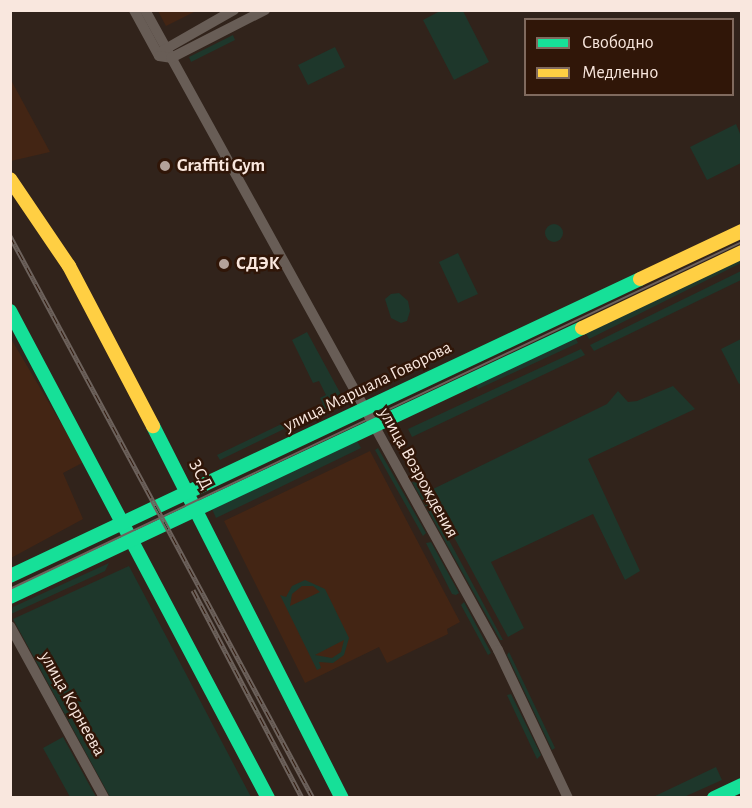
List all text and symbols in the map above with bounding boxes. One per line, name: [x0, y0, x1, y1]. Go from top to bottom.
legend: [524, 18, 734, 96]
text: Свободно: [582, 34, 654, 52]
text: Медленно: [582, 64, 658, 82]
place label: Graffiti Gym: [177, 155, 265, 177]
marker: Graffiti Gym: [158, 159, 172, 173]
place label: СДЭК: [236, 253, 280, 275]
marker: СДЭК: [217, 257, 231, 271]
street label: улица Маршала Говорова: [281, 337, 455, 437]
street label: улица Возрождения: [373, 404, 463, 542]
street label: ЗСД: [183, 456, 217, 494]
street label: улица Корнеева: [34, 648, 110, 760]

